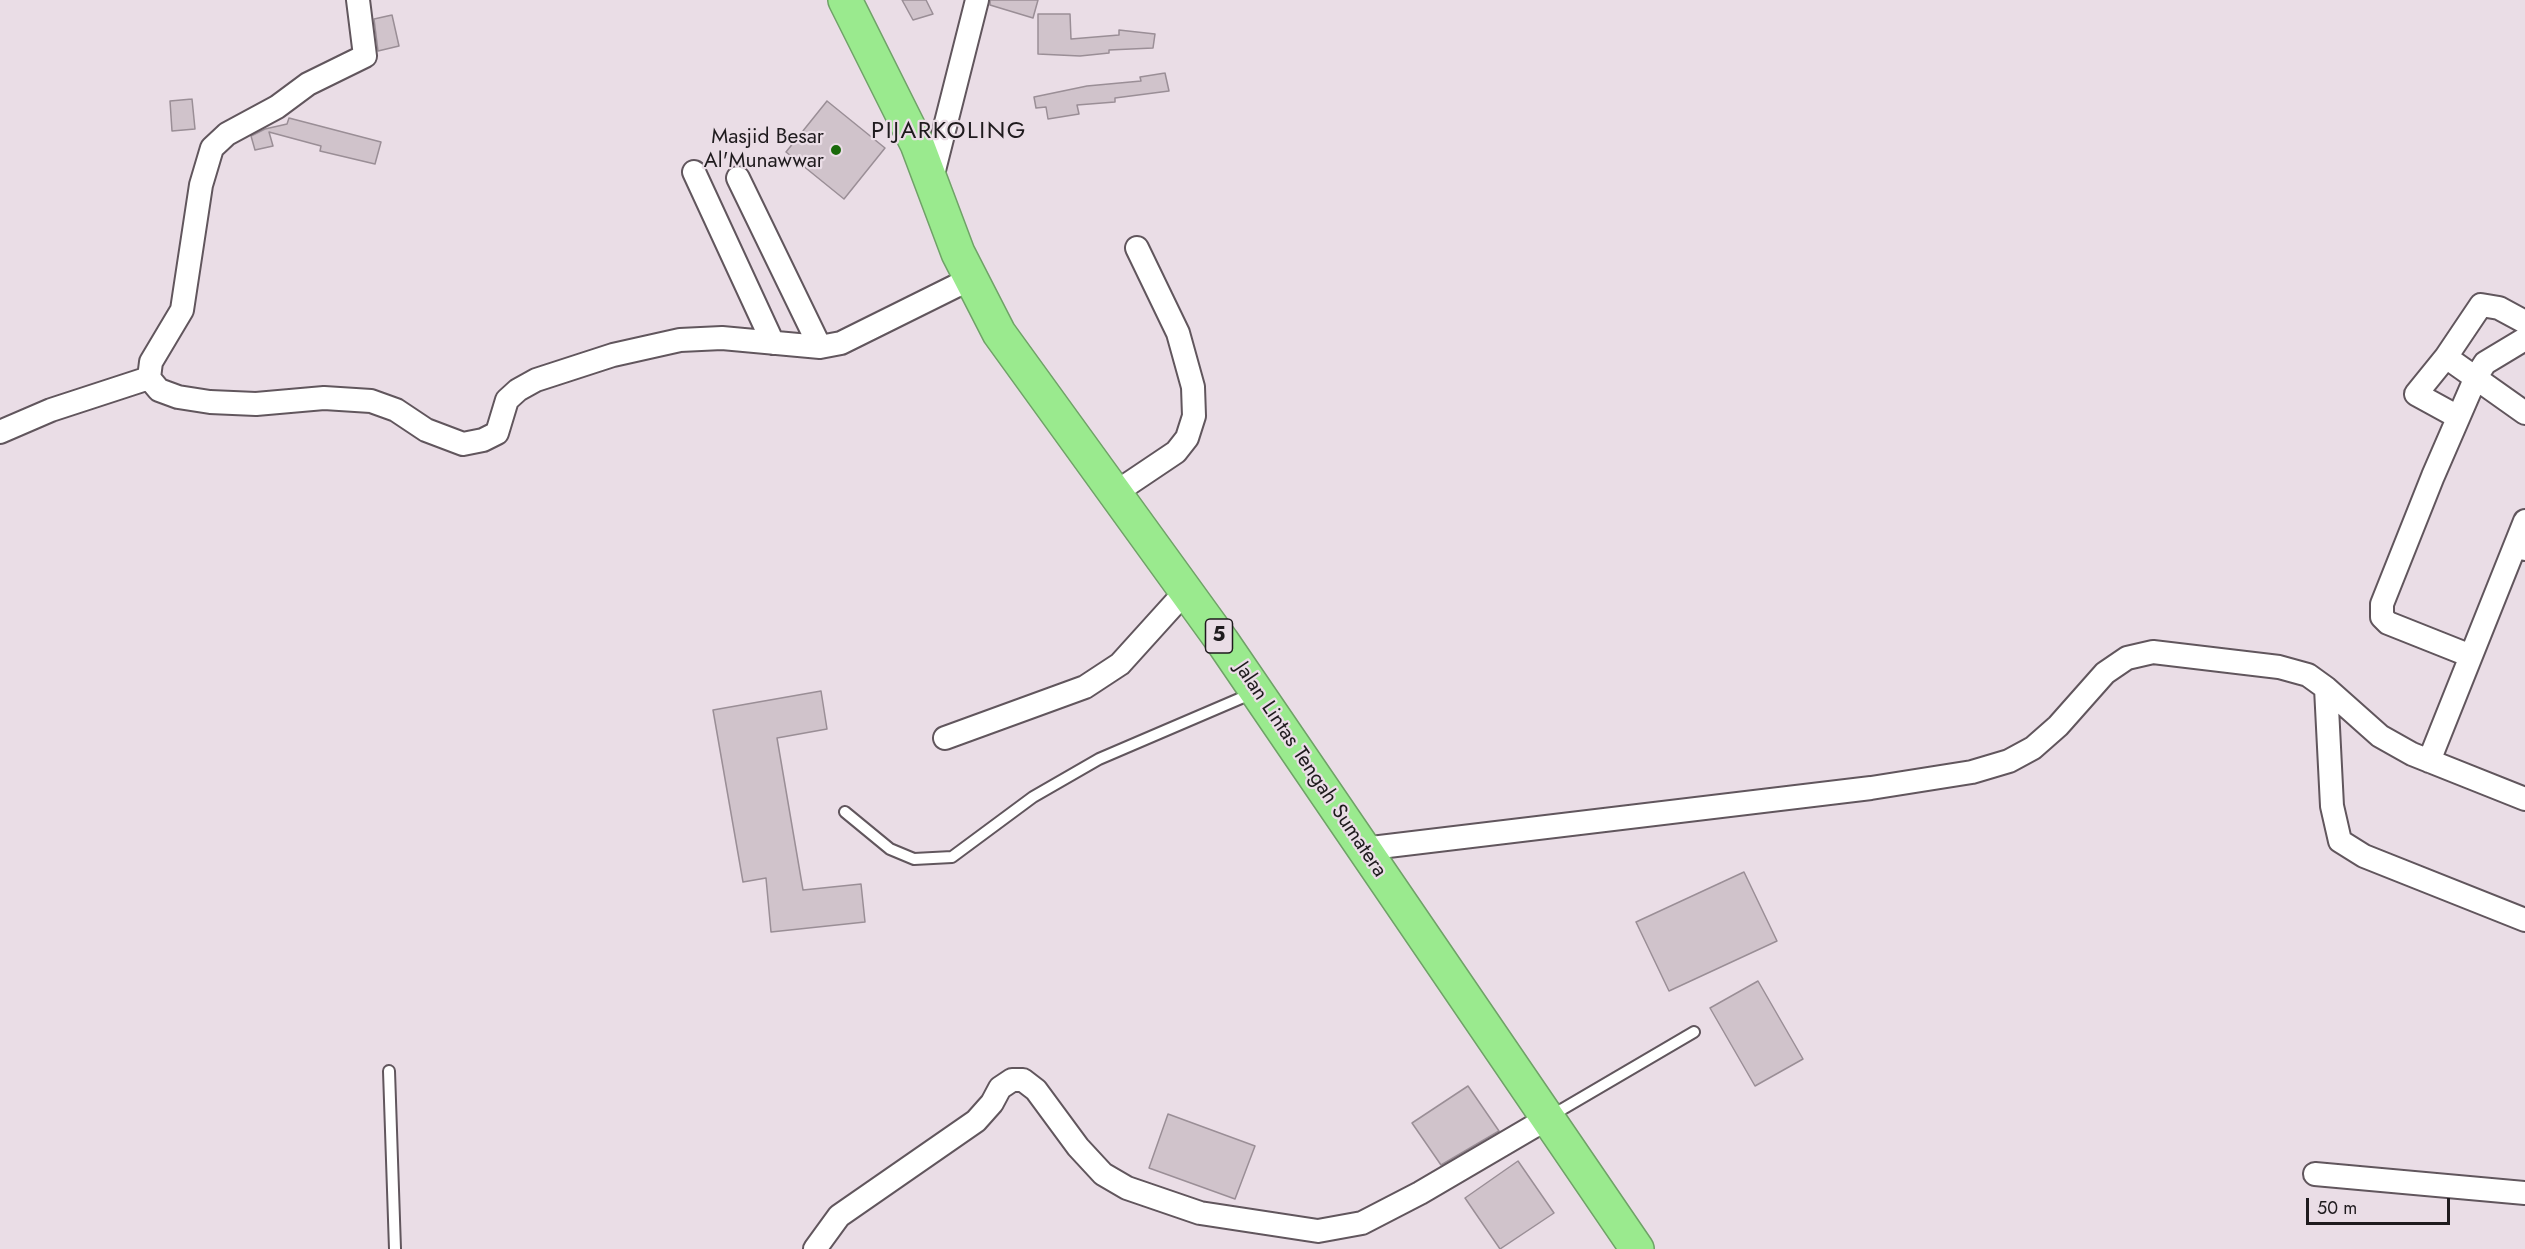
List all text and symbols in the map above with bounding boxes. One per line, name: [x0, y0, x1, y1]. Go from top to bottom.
district label: PIJARKOLING: [871, 118, 1027, 146]
place label: Masjid Besar Al'Munawwar: [704, 125, 824, 175]
marker: Masjid Besar Al'Munawwar: [829, 143, 843, 157]
road number: 5: [1206, 619, 1232, 653]
street label: Jalan Lintas Tengah Sumatera: [1228, 658, 1392, 882]
scale bar: [2309, 1186, 2453, 1224]
text: 50 m: [2317, 1195, 2357, 1221]

